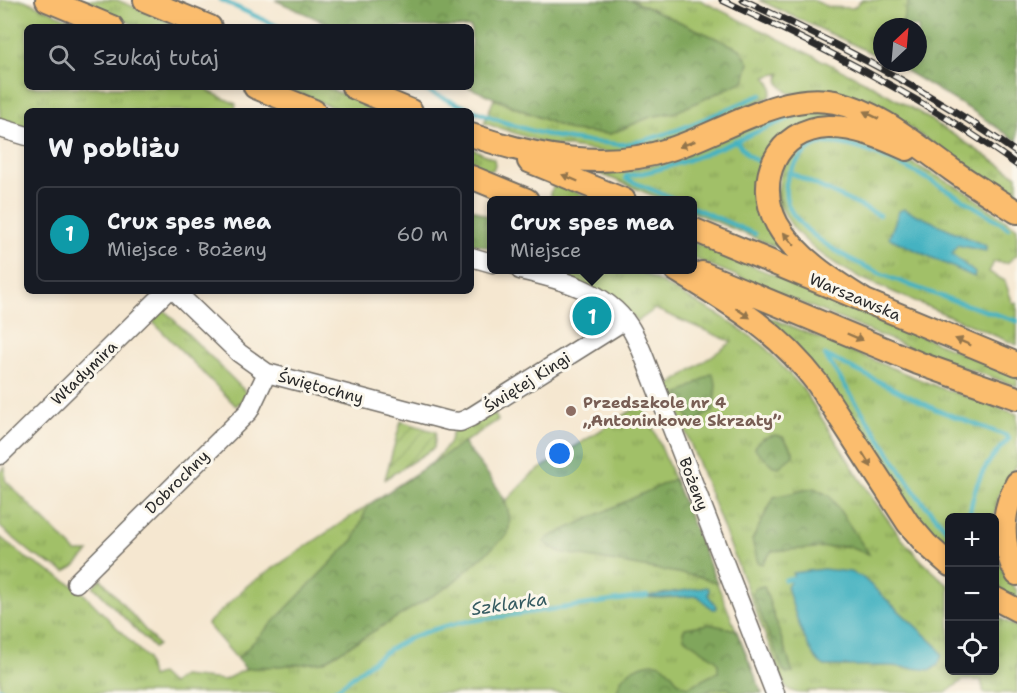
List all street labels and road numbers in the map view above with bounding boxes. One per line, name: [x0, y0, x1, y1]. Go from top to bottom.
street label: Warszawska: [806, 268, 904, 326]
street label: Władymira: [46, 336, 122, 410]
street label: Świętej Kingi: [480, 347, 574, 417]
street label: Świętochny: [276, 366, 366, 408]
street label: Dobrochny: [141, 446, 213, 518]
street label: Bożeny: [674, 454, 714, 514]

